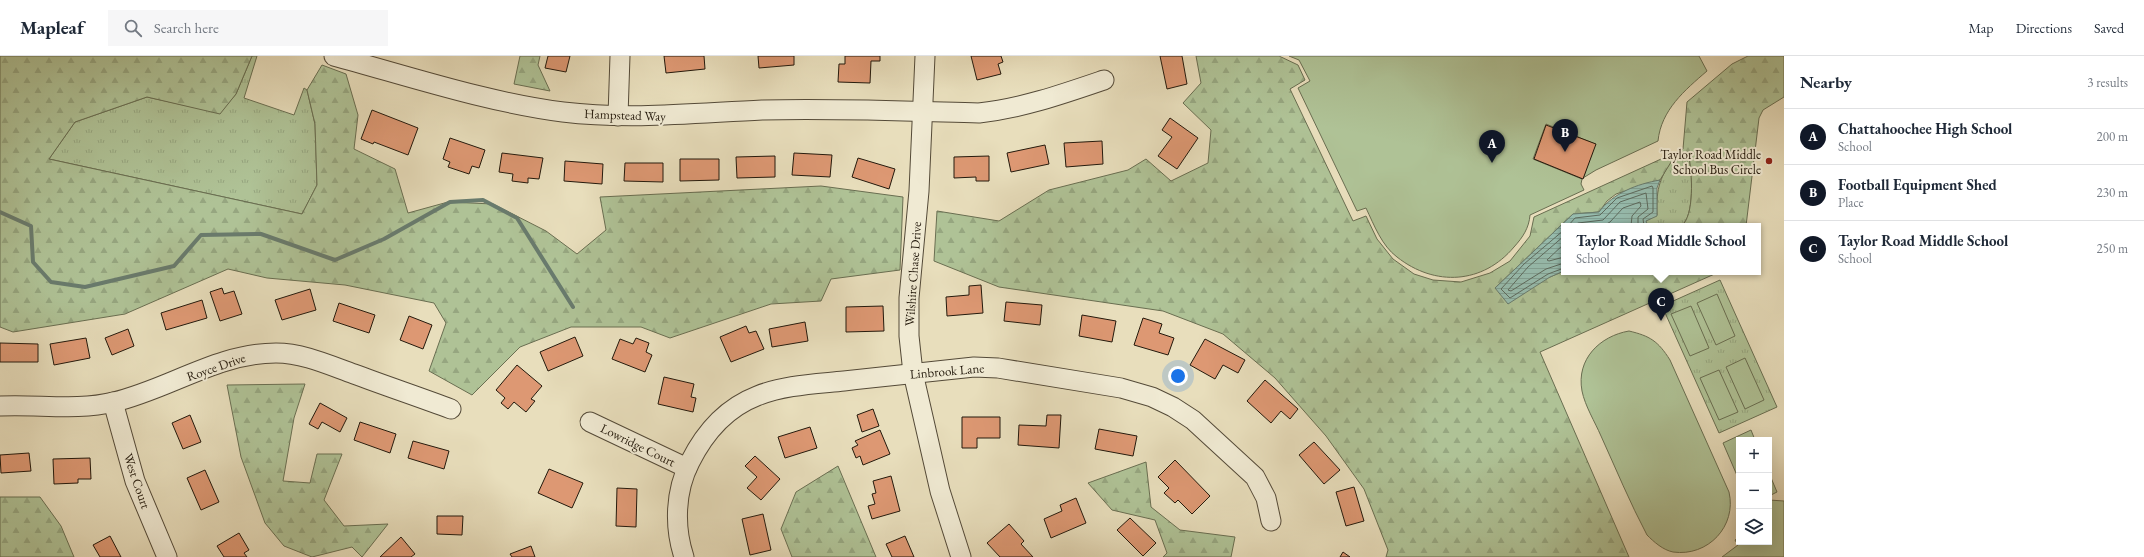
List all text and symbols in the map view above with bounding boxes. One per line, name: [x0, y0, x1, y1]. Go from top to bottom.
search box: [108, 10, 388, 46]
text: Mapleaf: [20, 15, 84, 40]
icon: search: [122, 17, 144, 39]
text: Search here: [154, 18, 219, 37]
text: Map: [1968, 19, 1994, 37]
text: Directions: [2016, 19, 2072, 37]
text: Saved: [2094, 19, 2124, 37]
text: Nearby: [1800, 71, 1852, 93]
text: 3 results: [2087, 74, 2128, 91]
street label: Hampstead Way: [584, 105, 666, 125]
pin: B: [1552, 119, 1578, 152]
text: Chattahoochee High School: [1838, 119, 2012, 138]
text: A: [1808, 128, 1818, 145]
text: 200 m: [2097, 128, 2128, 145]
pin: A: [1479, 130, 1505, 163]
text: School: [1838, 138, 1872, 155]
place label: Taylor Road Middle School Bus Circle: [1660, 146, 1761, 178]
marker: Taylor Road Middle School Bus Circle: [1764, 156, 1774, 166]
text: Football Equipment Shed: [1838, 175, 1997, 194]
text: B: [1809, 184, 1817, 201]
text: 230 m: [2097, 184, 2128, 201]
text: Place: [1838, 194, 1864, 211]
street label: Wilshire Chase Drive: [901, 221, 925, 327]
popup: [1561, 223, 1761, 275]
text: Taylor Road Middle School: [1576, 231, 1746, 250]
text: Taylor Road Middle School: [1838, 231, 2008, 250]
text: C: [1808, 240, 1818, 257]
text: 250 m: [2097, 240, 2128, 257]
text: School: [1576, 250, 1610, 267]
text: School: [1838, 250, 1872, 267]
pin: C: [1648, 288, 1674, 321]
street label: Royce Drive: [184, 349, 248, 385]
street label: Linbrook Lane: [909, 359, 985, 383]
your location: [1168, 366, 1188, 386]
street label: Lowridge Court: [598, 420, 678, 470]
map controls: [1736, 437, 1772, 545]
button: +: [1736, 437, 1772, 473]
street label: West Court: [120, 451, 154, 511]
button: −: [1736, 473, 1772, 509]
button: layers: [1736, 509, 1772, 545]

